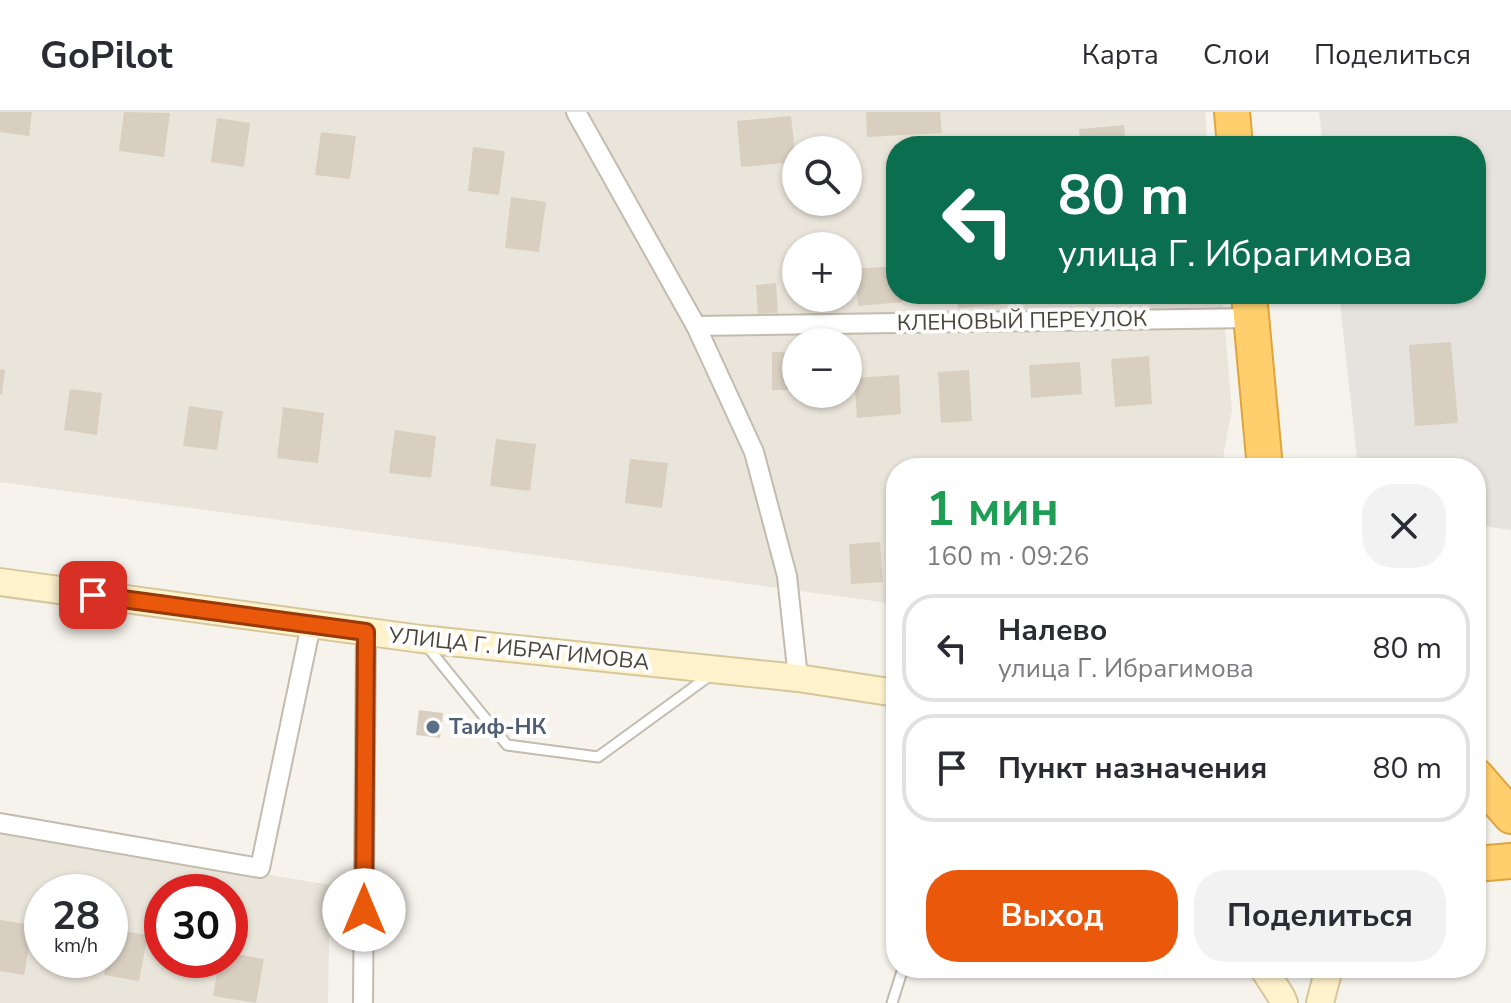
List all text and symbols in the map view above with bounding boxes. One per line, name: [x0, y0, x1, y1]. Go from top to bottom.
text: GoPilot: [40, 30, 173, 81]
text: Карта: [1082, 36, 1159, 74]
text: Слои: [1203, 36, 1270, 74]
text: Поделиться: [1314, 36, 1471, 74]
map controls: [782, 136, 862, 408]
button: search: [782, 136, 862, 216]
text: 80 m: [1058, 157, 1189, 234]
icon: left: [926, 168, 1030, 272]
text: улица Г. Ибрагимова: [1058, 230, 1412, 279]
button: +: [782, 232, 862, 312]
street label: КЛЕНОВЫЙ ПЕРЕУЛОК: [897, 304, 1147, 338]
button: −: [782, 328, 862, 408]
text: 1 мин: [926, 476, 1059, 542]
button: close: [1362, 484, 1446, 568]
text: 160 m · 09:26: [926, 539, 1089, 574]
pin: [59, 561, 127, 629]
icon: arrive: [71, 573, 115, 617]
text: Налево: [998, 610, 1107, 651]
street label: УЛИЦА Г. ИБРАГИМОВА: [386, 620, 651, 678]
icon: left: [930, 626, 974, 670]
text: 80 m: [1373, 628, 1442, 669]
text: улица Г. Ибрагимова: [998, 651, 1254, 686]
place label: Таиф-НК: [449, 712, 547, 742]
marker: Таиф-НК: [424, 718, 442, 736]
icon: arrive: [930, 746, 974, 790]
text: Пункт назначения: [998, 748, 1267, 789]
text: 80 m: [1373, 748, 1442, 789]
position arrow: [322, 868, 406, 952]
button: Выход: [926, 870, 1178, 962]
button: Поделиться: [1194, 870, 1446, 962]
speed limit sign: 30: [144, 874, 248, 978]
text: 28: [52, 889, 100, 943]
text: km/h: [54, 932, 98, 959]

